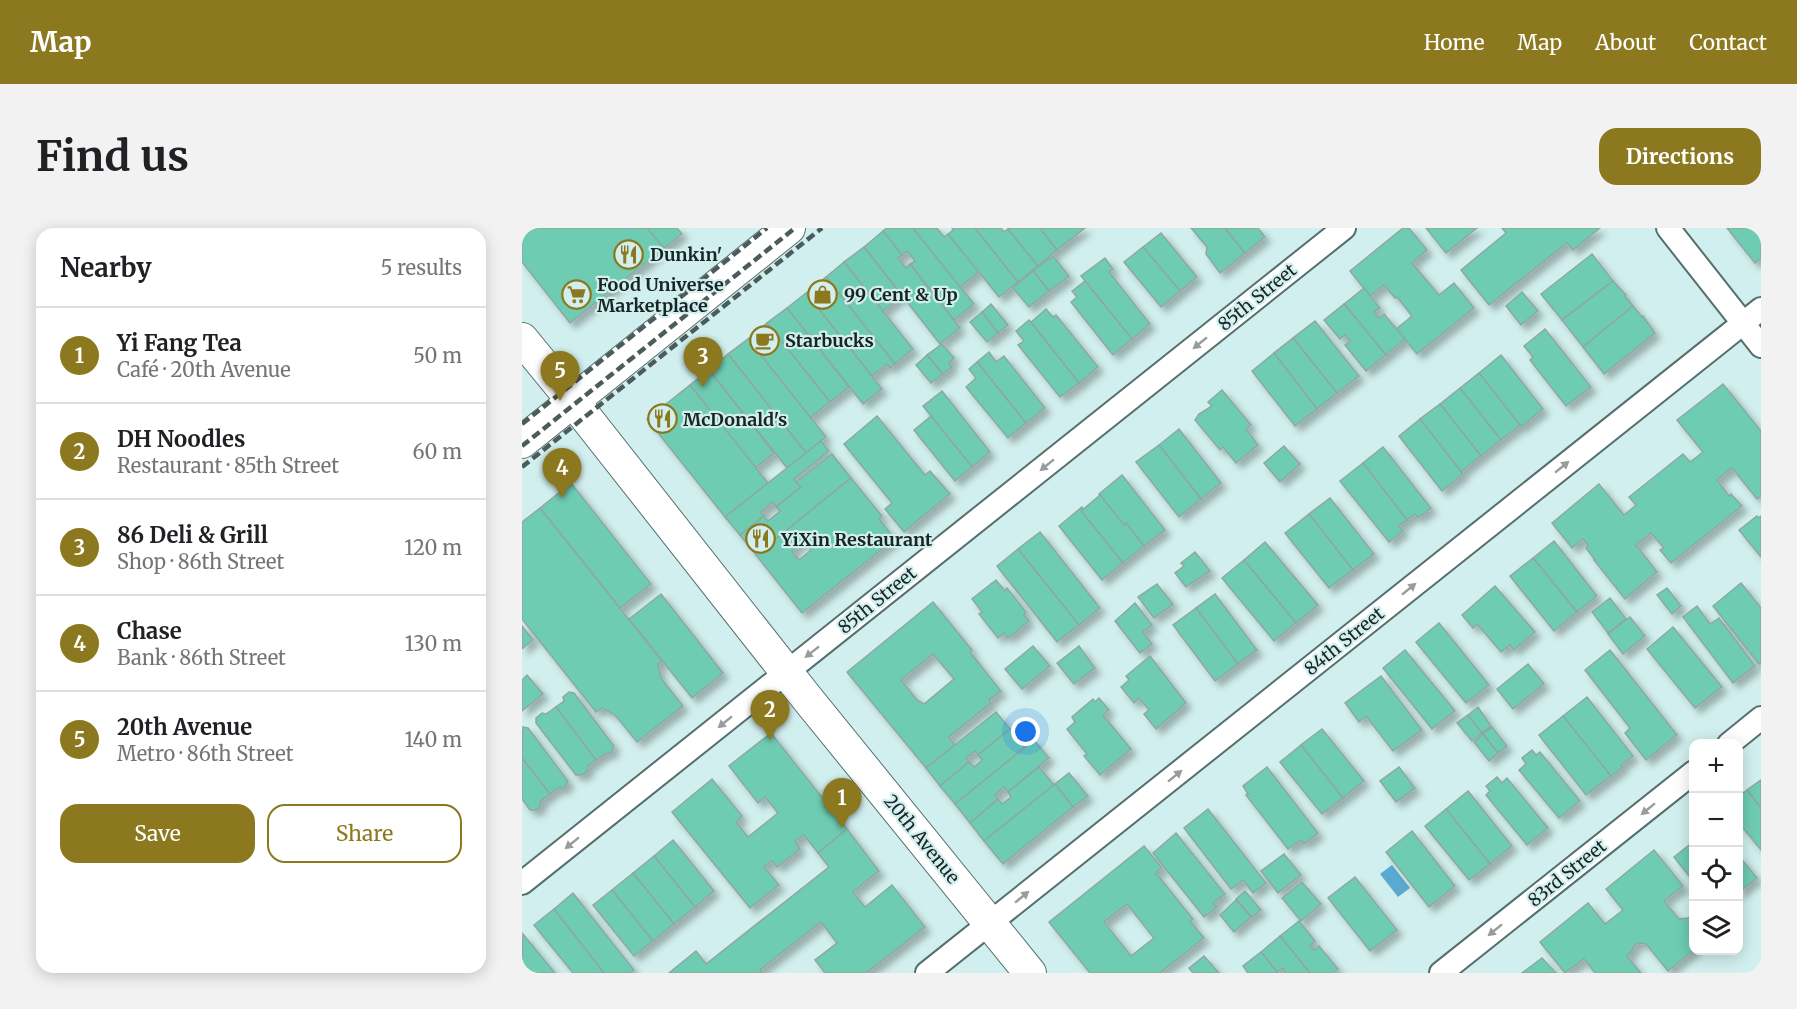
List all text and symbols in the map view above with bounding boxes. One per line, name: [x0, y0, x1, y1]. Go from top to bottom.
text: Map: [30, 24, 92, 60]
text: Home: [1424, 29, 1484, 56]
text: Map: [1517, 29, 1562, 56]
text: About: [1595, 29, 1656, 56]
text: Contact: [1689, 29, 1767, 56]
button: Directions: [1599, 128, 1761, 185]
text: Find us: [36, 130, 189, 182]
restaurant icon: Dunkin': [613, 238, 645, 270]
place label: Dunkin': [650, 243, 722, 266]
text: Nearby: [60, 251, 152, 284]
text: 5 results: [381, 255, 462, 280]
street label: 85th Street: [1213, 258, 1301, 336]
place label: Food Universe Marketplace: [597, 273, 724, 317]
supermarket icon: Food Universe Marketplace: [560, 278, 592, 310]
shop icon: 99 Cent & Up: [807, 278, 839, 310]
place label: 99 Cent & Up: [844, 283, 958, 306]
cafe icon: Starbucks: [748, 324, 780, 356]
text: Yi Fang Tea: [117, 329, 242, 357]
place label: Starbucks: [785, 329, 874, 352]
one-way arrow: [1192, 336, 1207, 349]
pin: 3: [684, 338, 723, 387]
text: 1: [75, 343, 84, 368]
text: 50 m: [413, 343, 462, 368]
pin: 5: [540, 352, 579, 401]
text: Café · 20th Avenue: [117, 357, 291, 382]
restaurant icon: McDonald's: [646, 403, 678, 435]
place label: McDonald's: [683, 408, 787, 431]
text: DH Noodles: [117, 425, 245, 453]
text: 2: [74, 439, 85, 464]
text: 60 m: [412, 439, 462, 464]
pin: 4: [542, 448, 582, 498]
text: Restaurant · 85th Street: [117, 453, 339, 478]
one-way arrow: [1039, 458, 1055, 471]
one-way arrow: [1554, 461, 1570, 474]
text: 86 Deli & Grill: [117, 521, 268, 549]
restaurant icon: YiXin Restaurant: [744, 523, 776, 555]
place label: YiXin Restaurant: [780, 528, 933, 551]
text: 3: [74, 535, 85, 560]
text: 120 m: [404, 535, 462, 560]
text: Shop · 86th Street: [117, 549, 284, 574]
street label: 85th Street: [833, 561, 921, 639]
one-way arrow: [1402, 583, 1417, 595]
street label: 84th Street: [1299, 602, 1389, 680]
text: Chase: [117, 617, 182, 645]
text: 4: [73, 631, 86, 656]
text: 130 m: [405, 631, 462, 656]
text: Bank · 86th Street: [117, 645, 286, 670]
one-way arrow: [805, 645, 820, 657]
pin: 2: [750, 690, 790, 740]
text: 20th Avenue: [117, 713, 252, 741]
one-way arrow: [717, 715, 732, 727]
your location: [1011, 717, 1040, 746]
text: 5: [74, 727, 85, 752]
text: 140 m: [405, 727, 462, 752]
map controls: [1689, 739, 1743, 955]
button: +: [1689, 739, 1743, 793]
text: Metro · 86th Street: [117, 741, 293, 766]
one-way arrow: [1167, 769, 1183, 782]
pin: 1: [822, 778, 862, 828]
street label: 20th Avenue: [879, 790, 965, 888]
button: −: [1689, 793, 1743, 847]
one-way arrow: [1640, 802, 1656, 815]
button: Save: [60, 804, 255, 863]
button: Share: [267, 804, 462, 863]
street label: 83rd Street: [1523, 834, 1611, 912]
one-way arrow: [565, 836, 580, 849]
button: locate: [1689, 847, 1743, 901]
one-way arrow: [1014, 891, 1030, 904]
button: layers: [1689, 901, 1743, 955]
one-way arrow: [1488, 924, 1503, 936]

